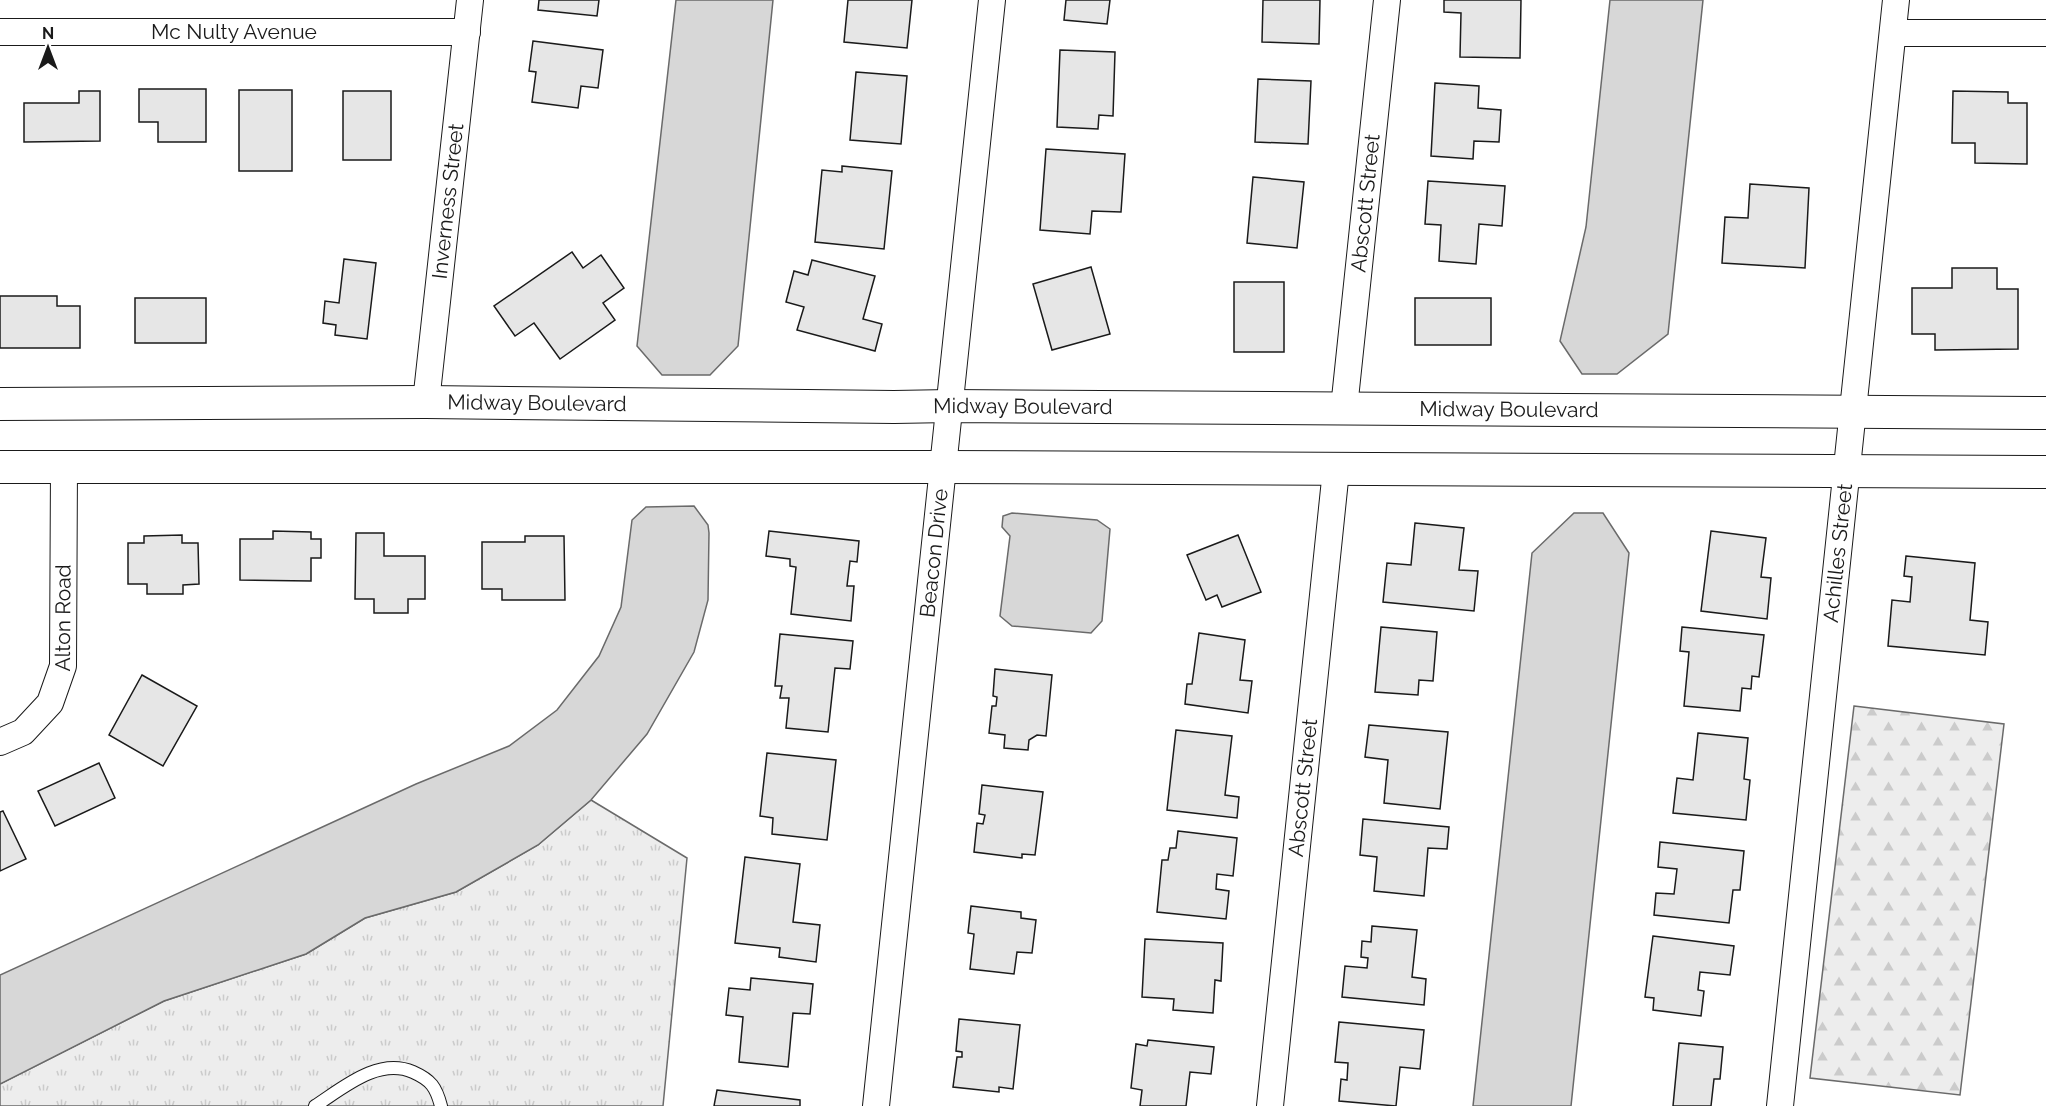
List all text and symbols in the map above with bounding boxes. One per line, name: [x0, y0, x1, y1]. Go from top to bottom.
north arrow: [18, 18, 78, 78]
street label: Mc Nulty Avenue: [151, 19, 317, 44]
text: N: [42, 24, 54, 43]
street label: Inverness Street: [427, 122, 468, 280]
street label: Abscott Street: [1345, 133, 1385, 273]
street label: Midway Boulevard: [447, 389, 627, 416]
street label: Midway Boulevard: [933, 393, 1113, 419]
street label: Midway Boulevard: [1419, 396, 1599, 422]
street label: Achilles Street: [1818, 482, 1857, 624]
street label: Beacon Drive: [914, 487, 953, 619]
street label: Alton Road: [50, 564, 76, 672]
street label: Abscott Street: [1283, 717, 1322, 858]

